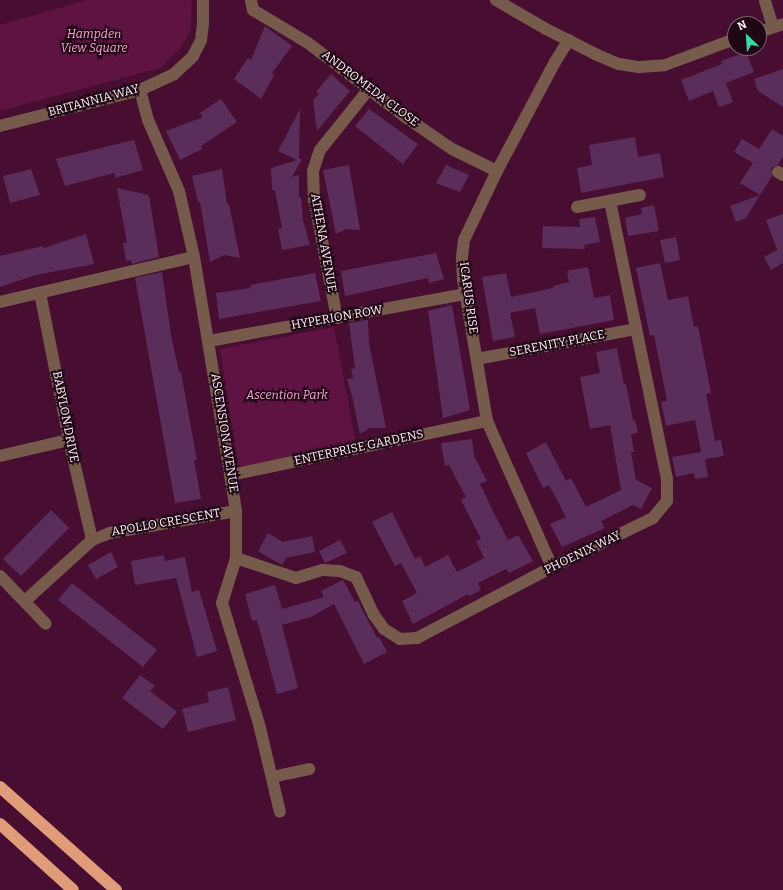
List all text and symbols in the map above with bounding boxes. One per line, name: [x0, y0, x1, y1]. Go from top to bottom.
north arrow: [727, 16, 767, 56]
text: N: [736, 18, 749, 33]
park label: Hampden View Square: [60, 28, 128, 56]
street label: ANDROMEDA CLOSE: [319, 48, 421, 130]
street label: BRITANNIA WAY: [47, 82, 141, 120]
street label: ATHENA AVENUE: [307, 193, 339, 293]
street label: ICARUS RISE: [456, 261, 480, 335]
street label: HYPERION ROW: [290, 303, 384, 333]
street label: SERENITY PLACE: [508, 328, 606, 360]
street label: BABYLON DRIVE: [49, 370, 81, 464]
street label: ASCENSION AVENUE: [207, 372, 241, 494]
park label: Ascention Park: [246, 389, 328, 403]
street label: ENTERPRISE GARDENS: [293, 427, 425, 469]
street label: APOLLO CRESCENT: [111, 506, 221, 540]
street label: PHOENIX WAY: [542, 528, 624, 578]

